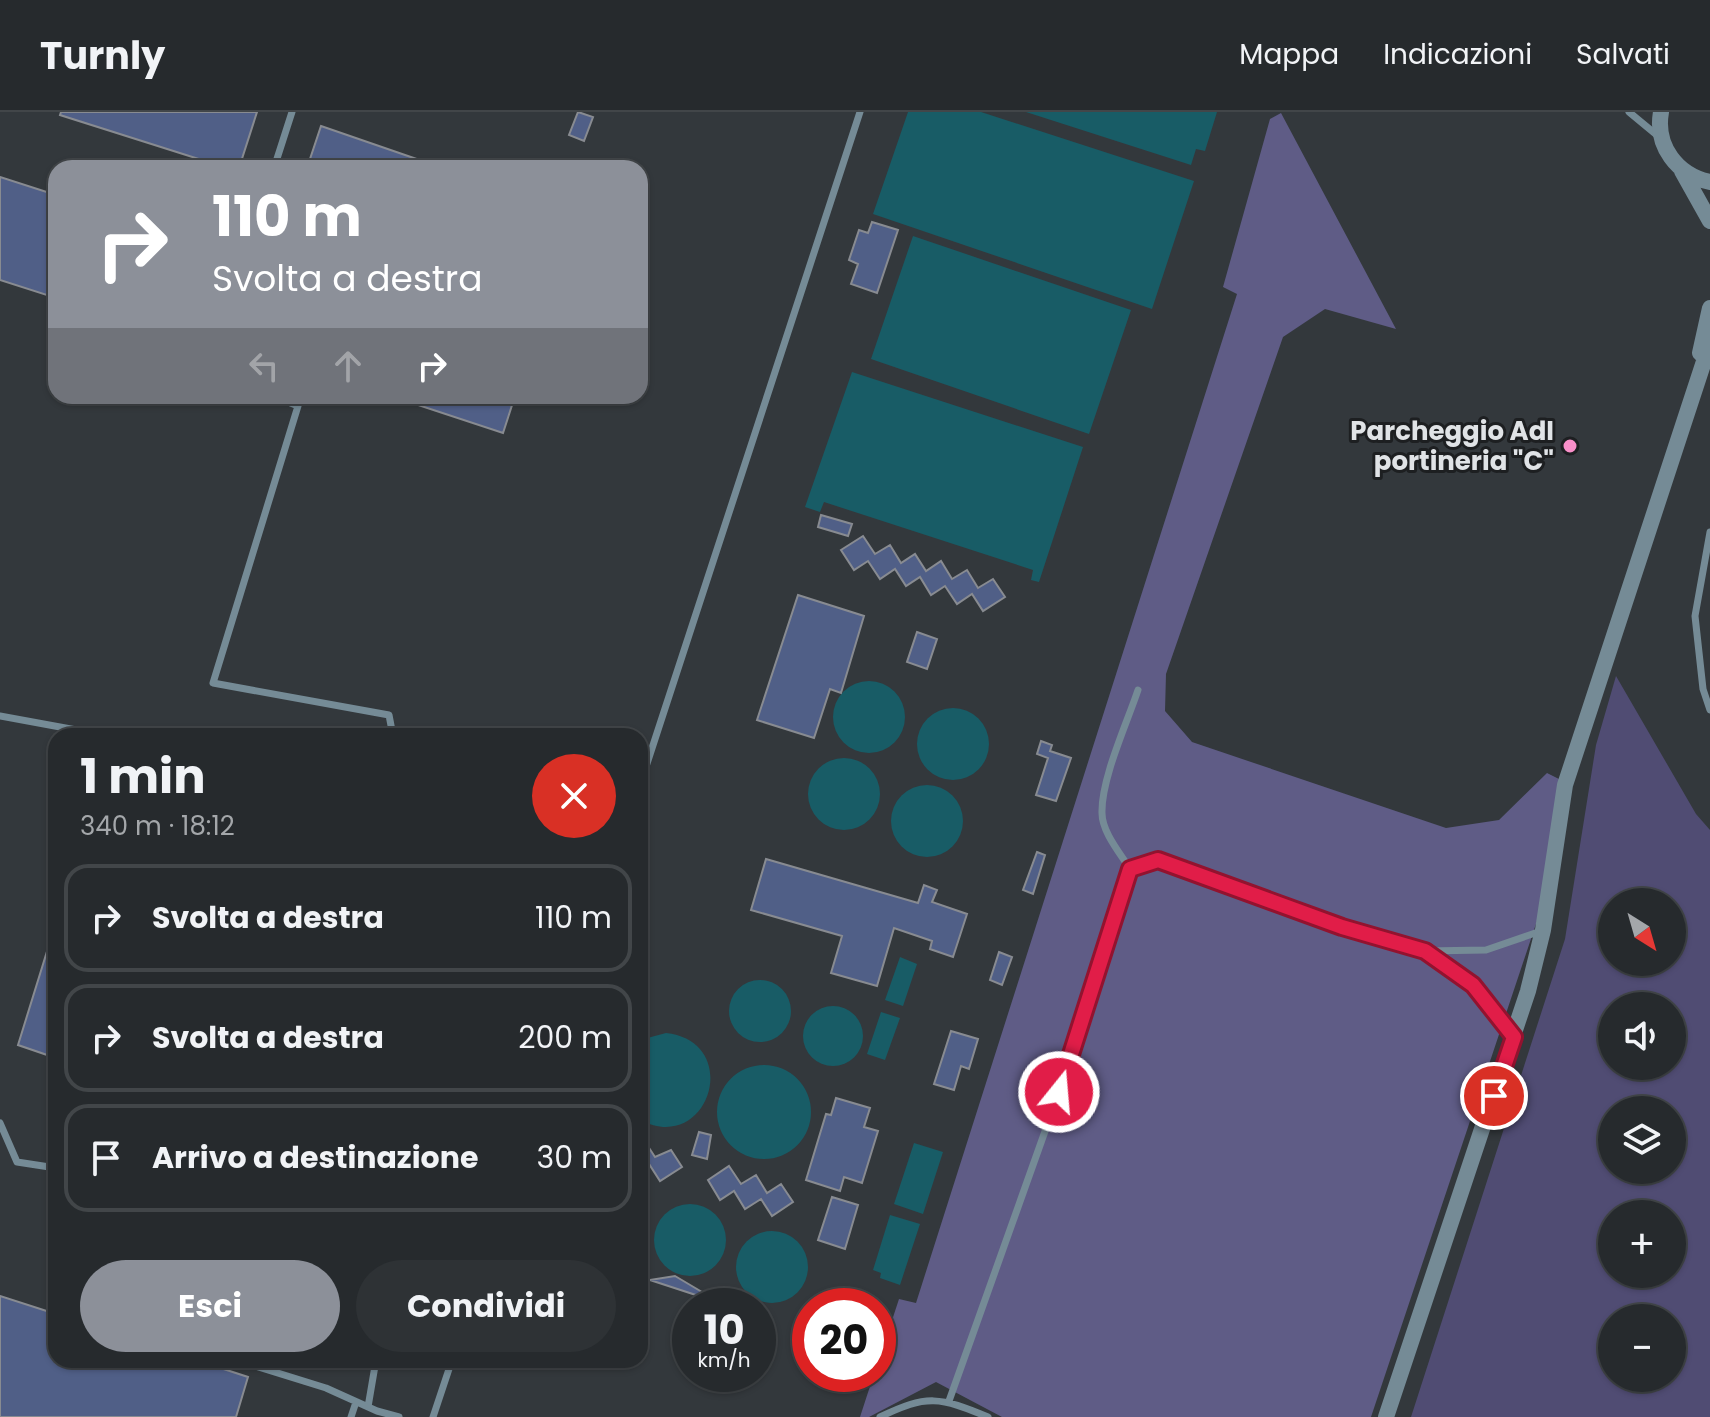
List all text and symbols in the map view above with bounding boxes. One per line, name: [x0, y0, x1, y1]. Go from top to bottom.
text: Turnly: [40, 29, 165, 82]
text: Mappa: [1239, 35, 1339, 74]
text: Indicazioni: [1383, 35, 1532, 74]
text: Salvati: [1576, 35, 1670, 74]
text: 110 m: [212, 177, 362, 256]
icon: right: [80, 192, 184, 296]
text: Svolta a destra: [212, 253, 483, 304]
icon: left: [242, 344, 286, 388]
icon: ahead: [326, 344, 370, 388]
icon: right: [410, 344, 454, 388]
place label: Parcheggio AdI portineria "C": [1350, 413, 1554, 479]
marker: Parcheggio AdI portineria "C": [1561, 437, 1579, 455]
text: 1 min: [80, 743, 206, 810]
button: close: [532, 754, 616, 838]
text: 340 m · 18:12: [80, 808, 235, 844]
north arrow: [1598, 888, 1686, 976]
map controls: [1598, 888, 1686, 1392]
icon: right: [84, 896, 128, 940]
text: Svolta a destra: [152, 896, 384, 939]
text: 110 m: [535, 896, 612, 939]
button: sound: [1598, 992, 1686, 1080]
icon: right: [84, 1016, 128, 1060]
text: Svolta a destra: [152, 1016, 384, 1059]
text: 200 m: [518, 1016, 612, 1059]
position arrow: [1017, 1050, 1101, 1134]
pin: [1460, 1062, 1528, 1130]
icon: arrive: [1472, 1074, 1516, 1118]
button: layers: [1598, 1096, 1686, 1184]
icon: arrive: [84, 1136, 128, 1180]
text: Arrivo a destinazione: [152, 1136, 478, 1179]
text: 30 m: [537, 1136, 612, 1179]
button: +: [1598, 1200, 1686, 1288]
button: Esci: [80, 1260, 340, 1352]
button: Condividi: [356, 1260, 616, 1352]
speed limit sign: 20: [792, 1288, 896, 1392]
text: 10: [703, 1302, 745, 1358]
button: −: [1598, 1304, 1686, 1392]
text: km/h: [697, 1346, 751, 1374]

